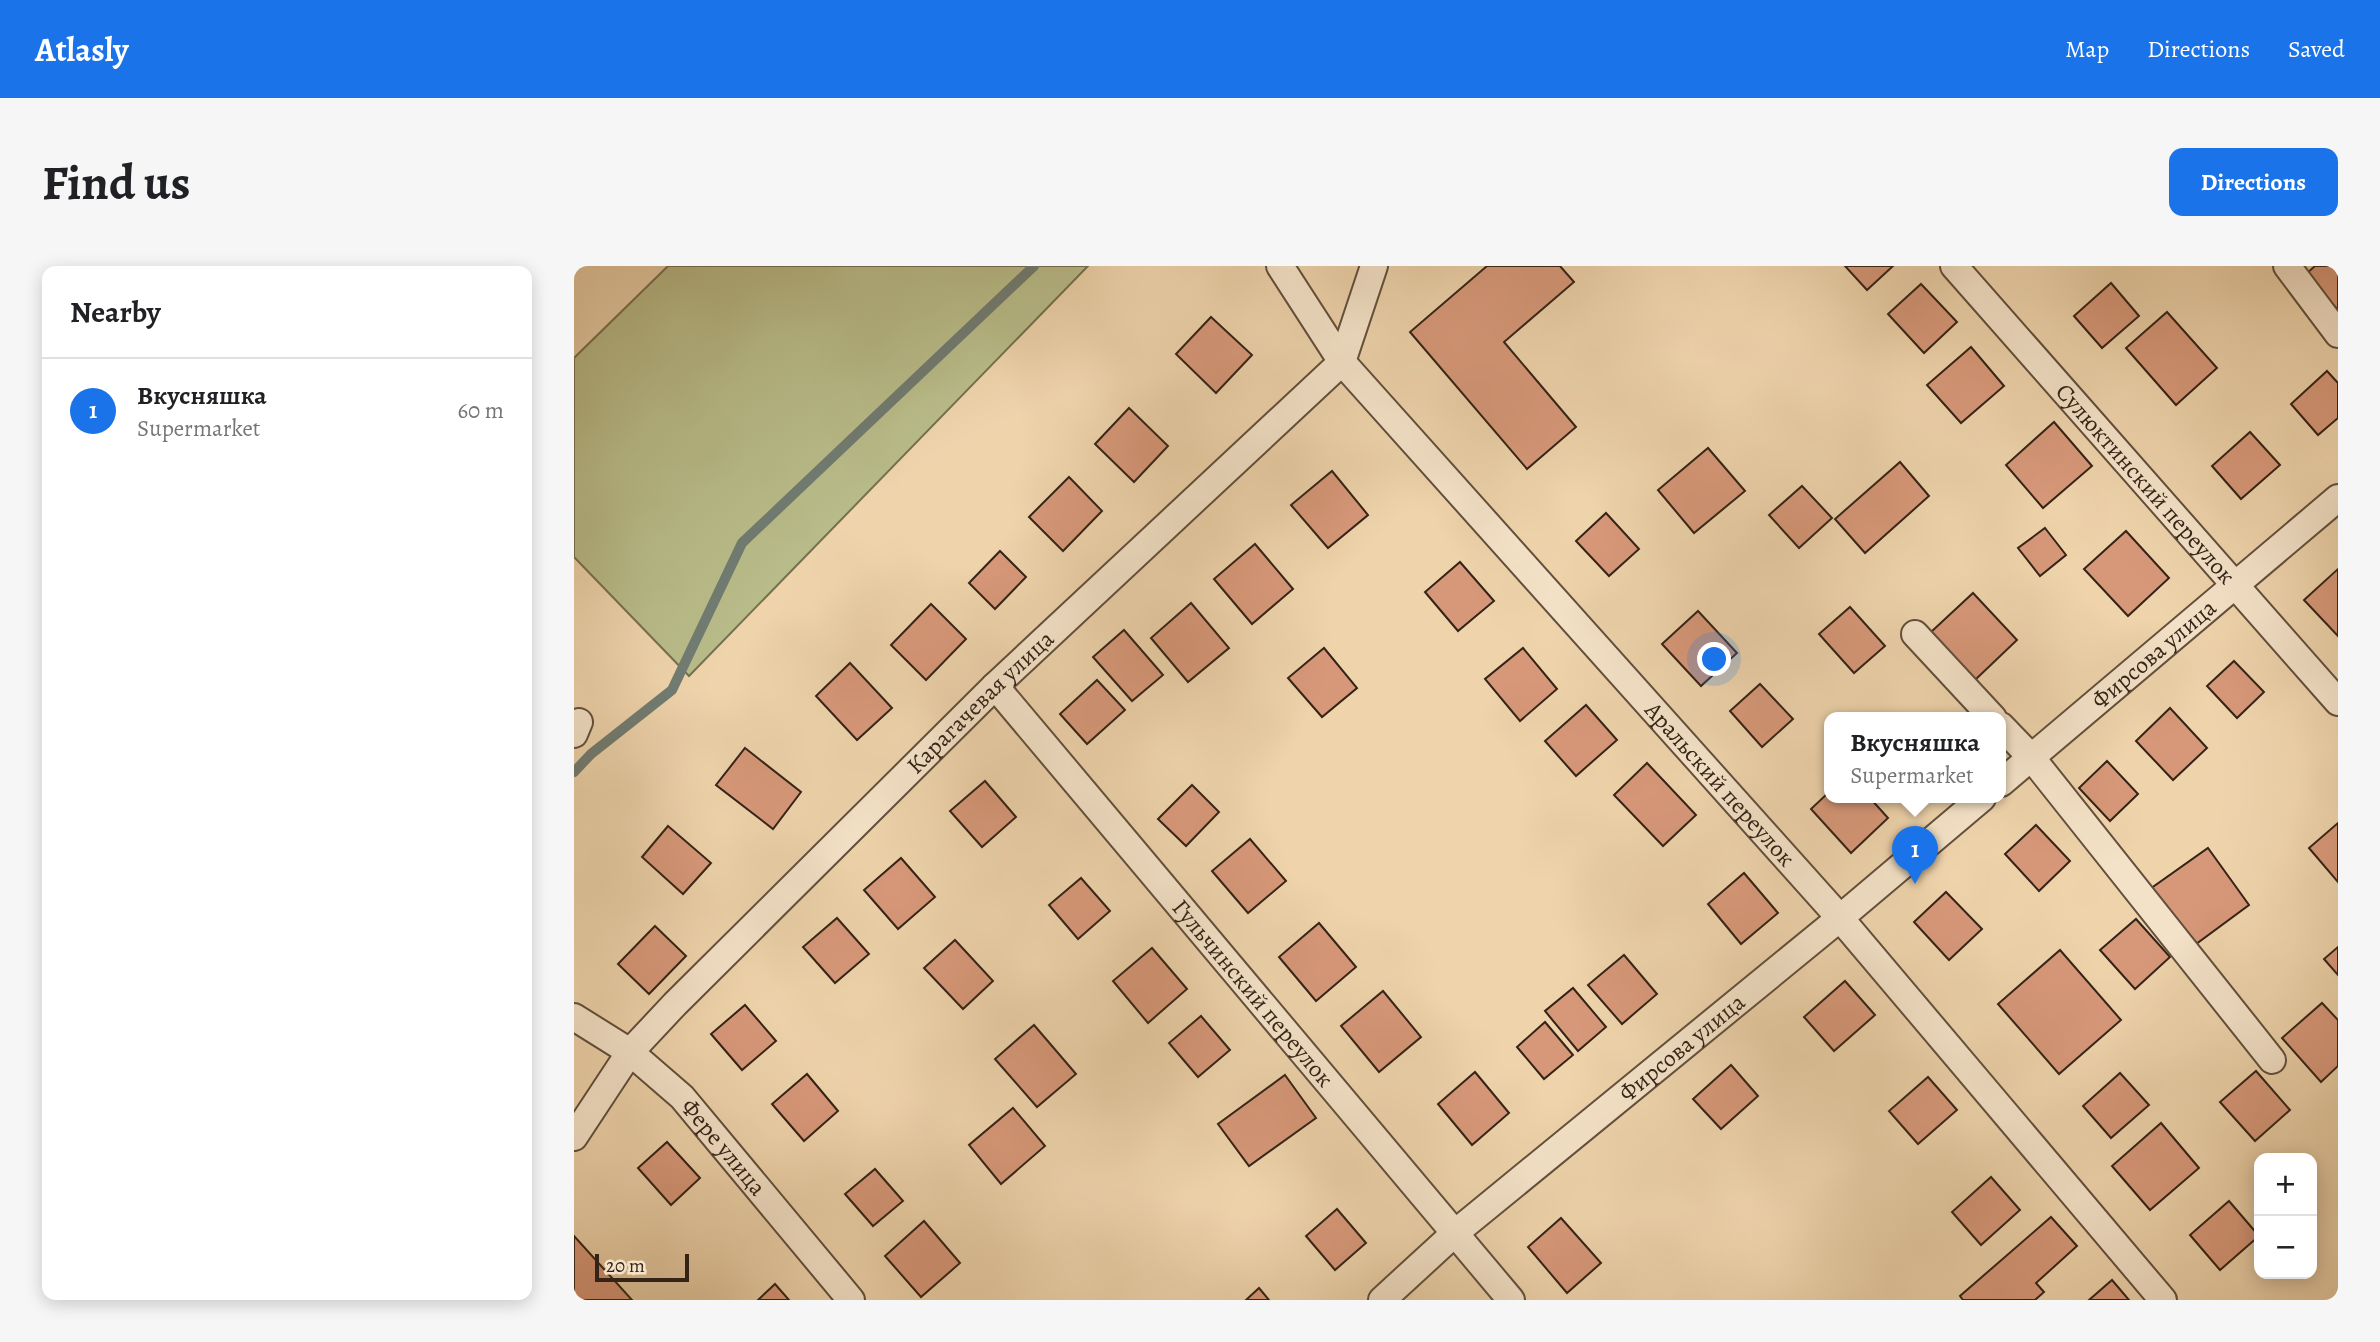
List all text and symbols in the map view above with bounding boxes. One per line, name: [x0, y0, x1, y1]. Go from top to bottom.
text: Atlasly: [35, 27, 129, 72]
text: Map: [2065, 33, 2109, 65]
text: Directions: [2147, 33, 2250, 65]
text: Saved: [2288, 33, 2345, 65]
button: Directions: [2169, 148, 2338, 216]
text: Find us: [42, 149, 190, 216]
text: Nearby: [70, 292, 161, 332]
street label: Сулюктинский переулок: [2048, 376, 2243, 591]
text: Вкусняшка: [137, 378, 267, 413]
text: 1: [89, 395, 97, 426]
text: 60 m: [457, 395, 504, 426]
text: Supermarket: [137, 413, 260, 444]
street label: Фирсова улица: [2084, 592, 2223, 716]
street label: Карагачевая улица: [900, 623, 1061, 781]
your location: [1697, 642, 1731, 676]
street label: Аральский переулок: [1637, 694, 1802, 873]
popup: [1824, 712, 2006, 803]
text: Вкусняшка: [1850, 725, 1980, 760]
text: Supermarket: [1850, 760, 1974, 791]
pin: 1: [1892, 826, 1938, 884]
street label: Гульчинский переулок: [1165, 892, 1341, 1094]
street label: Фирсова улица: [1612, 986, 1752, 1109]
street label: Фере улица: [674, 1092, 774, 1203]
map controls: [2254, 1153, 2317, 1279]
button: +: [2254, 1153, 2317, 1216]
button: −: [2254, 1216, 2317, 1279]
scale bar: [595, 1251, 690, 1283]
text: 20 m: [606, 1253, 645, 1279]

